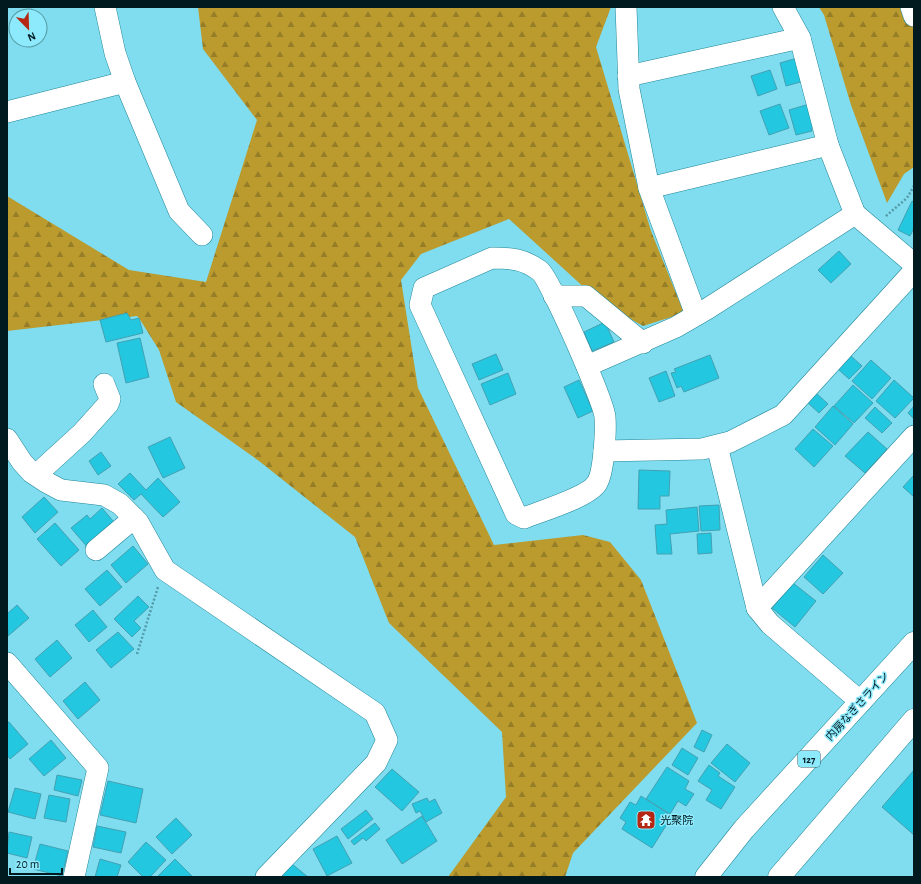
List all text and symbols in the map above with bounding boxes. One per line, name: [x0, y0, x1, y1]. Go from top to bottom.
north arrow: [8, 8, 48, 48]
text: N: [26, 30, 37, 43]
street label: 内房なぎさライン: [823, 669, 891, 743]
road number: 127: [798, 751, 820, 767]
temple icon: 光聚院: [635, 809, 657, 831]
place label: 光聚院: [660, 814, 693, 826]
scale bar: [10, 850, 62, 876]
text: 20 m: [16, 858, 39, 870]

